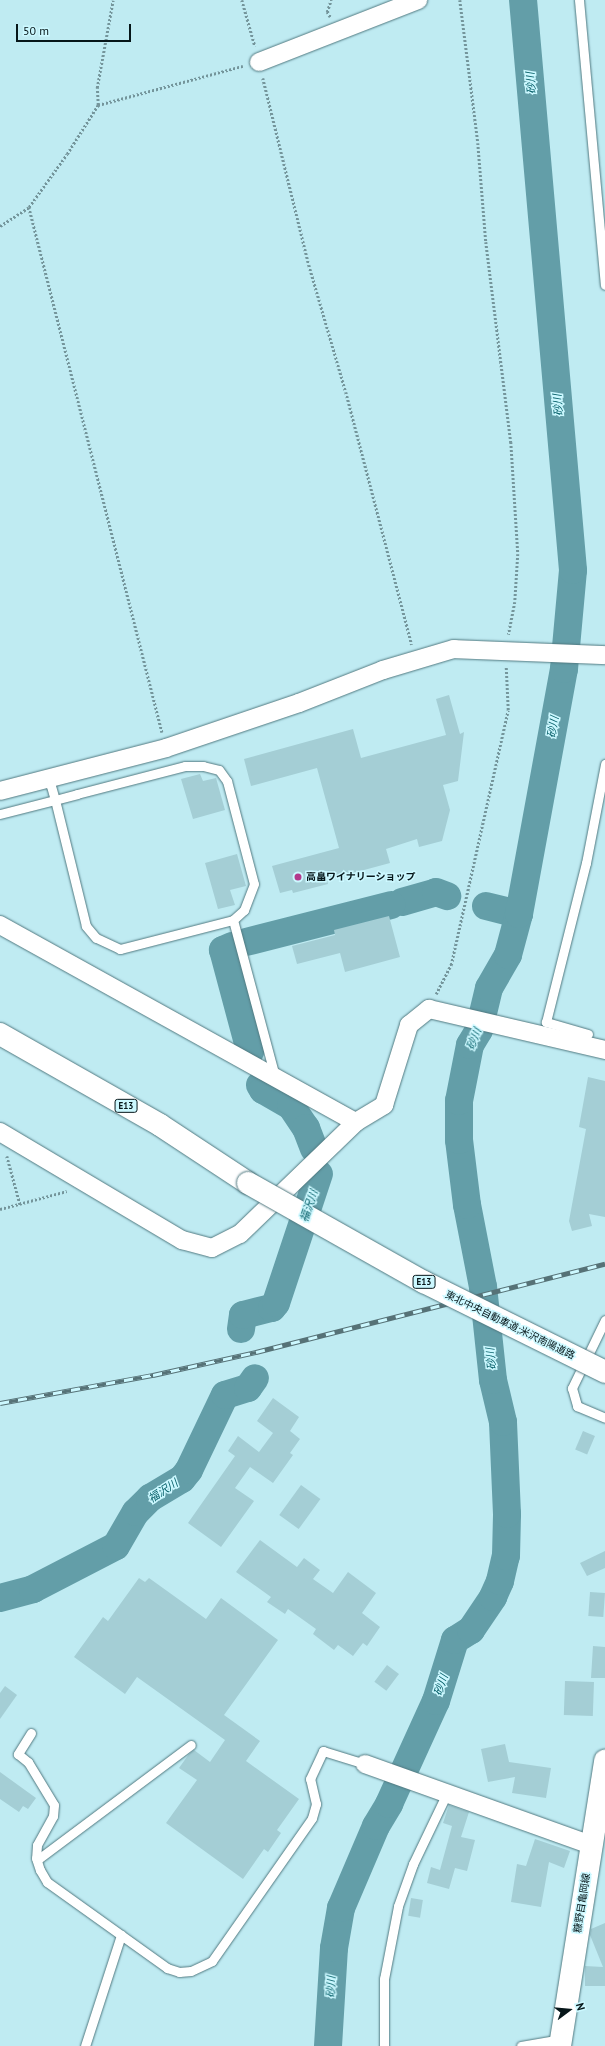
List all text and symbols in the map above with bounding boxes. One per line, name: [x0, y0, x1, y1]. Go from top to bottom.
scale bar: [18, 16, 133, 42]
text: 50 m: [23, 23, 49, 38]
water label: 砂川: [523, 71, 539, 95]
water label: 砂川: [550, 393, 566, 417]
water label: 砂川: [545, 715, 561, 739]
place label: 高畠ワイナリーショップ: [306, 871, 416, 883]
marker: 高畠ワイナリーショップ: [293, 872, 303, 882]
water label: 砂川: [464, 1026, 484, 1052]
road number: E13: [114, 1099, 138, 1113]
water label: 福沢川: [297, 1188, 321, 1224]
road number: E13: [412, 1275, 436, 1289]
street label: 東北中央自動車道;米沢南陽道路: [443, 1288, 577, 1362]
water label: 砂川: [483, 1347, 499, 1371]
water label: 福沢川: [146, 1476, 180, 1506]
water label: 砂川: [431, 1672, 451, 1698]
street label: 糠野目亀岡線: [571, 1872, 593, 1934]
water label: 砂川: [324, 1976, 338, 1998]
north arrow: [549, 1990, 589, 2030]
text: N: [573, 2001, 588, 2012]

